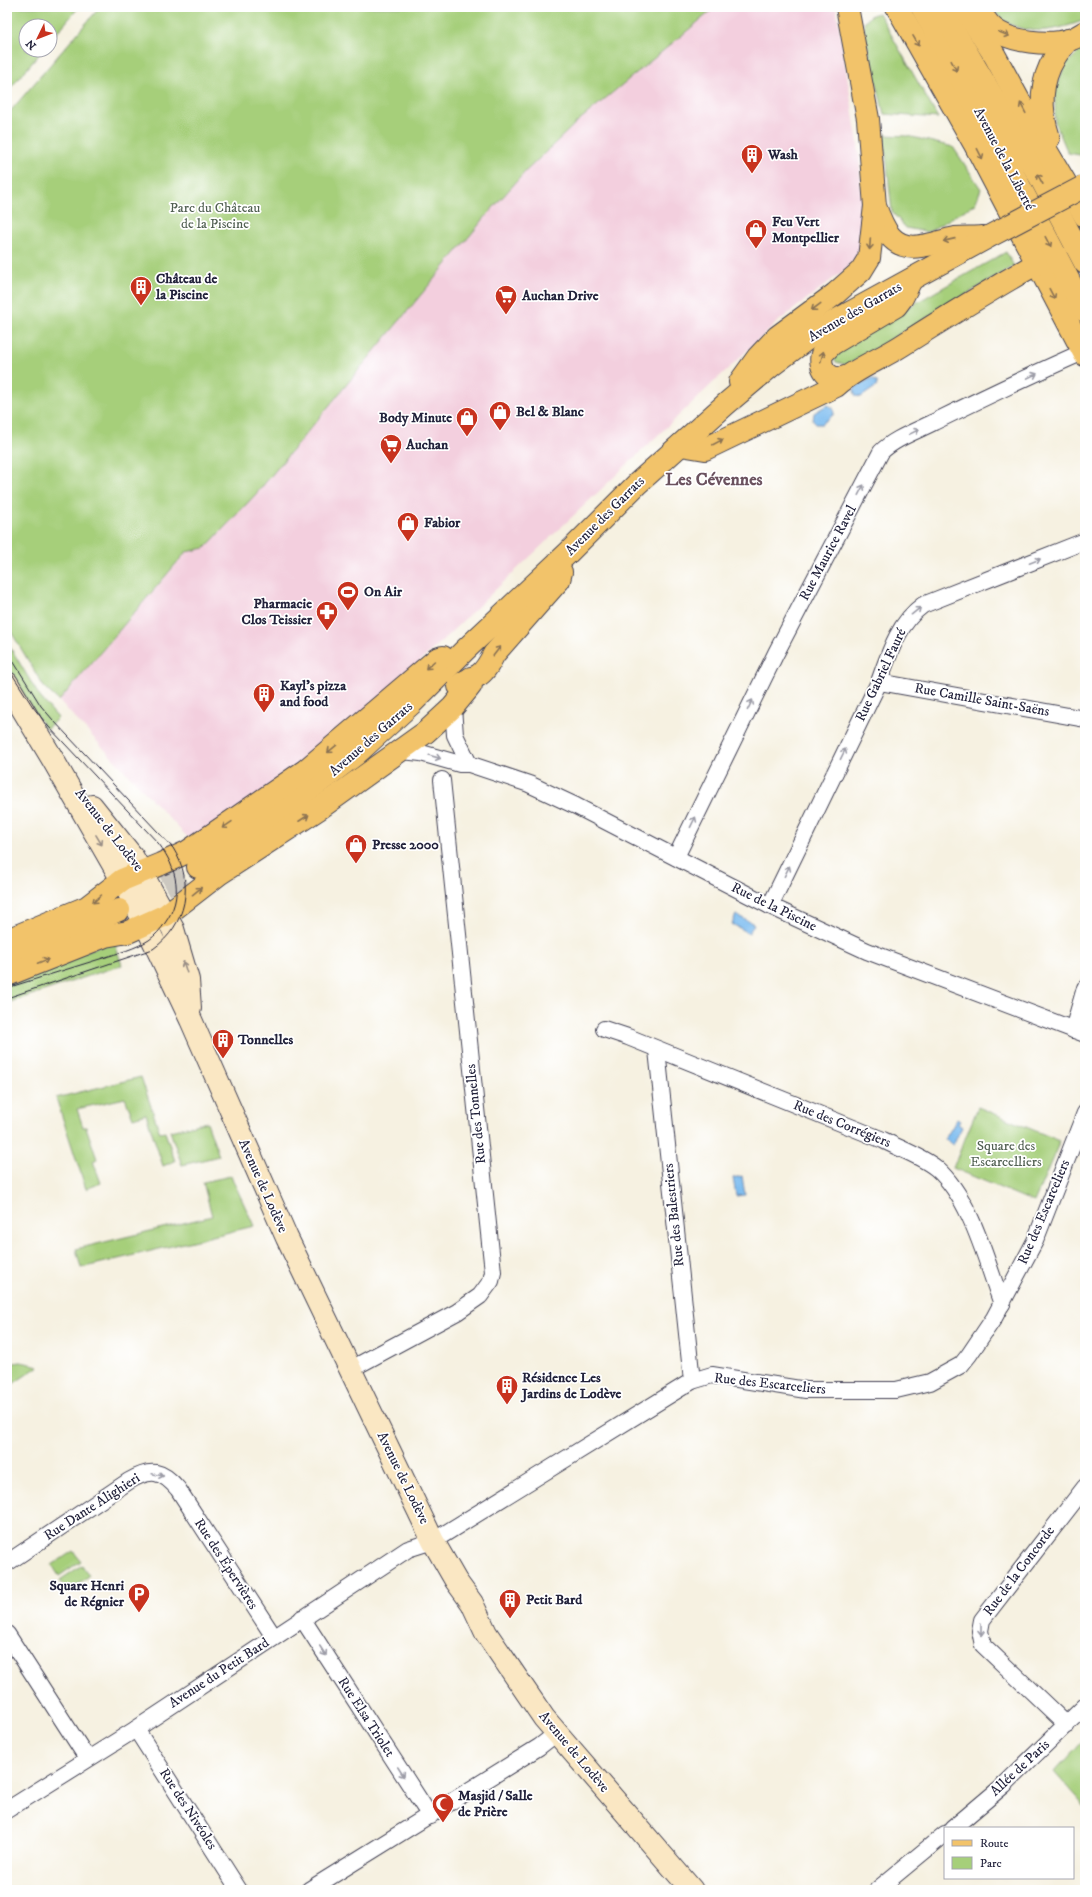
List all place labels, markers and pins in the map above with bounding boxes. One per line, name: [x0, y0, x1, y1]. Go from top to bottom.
building icon: Wash: [739, 142, 765, 175]
place label: Wash: [767, 146, 799, 164]
place label: Feu Vert Montpellier: [772, 213, 840, 247]
shop icon: Feu Vert Montpellier: [743, 217, 769, 250]
place label: Château de la Piscine: [155, 270, 218, 304]
building icon: Château de la Piscine: [128, 274, 154, 307]
supermarket icon: Auchan Drive: [493, 283, 519, 316]
place label: Auchan Drive: [521, 287, 599, 305]
shop icon: Bel & Blanc: [487, 399, 513, 432]
place label: Bel & Blanc: [516, 403, 584, 421]
shop icon: Body Minute: [454, 405, 480, 438]
place label: Body Minute: [379, 409, 452, 427]
supermarket icon: Auchan: [378, 432, 404, 465]
place label: Auchan: [405, 436, 449, 454]
shop icon: Fabior: [395, 510, 421, 543]
place label: Fabior: [424, 514, 461, 532]
sports icon: On Air: [335, 579, 361, 612]
place label: On Air: [364, 583, 403, 601]
place label: Pharmacie Clos Teissier: [241, 595, 313, 629]
pharmacy icon: Pharmacie Clos Teissier: [314, 599, 340, 632]
place label: Kayl's pizza and food: [280, 677, 347, 711]
building icon: Kayl's pizza and food: [251, 681, 277, 714]
shop icon: Presse 2000: [343, 832, 369, 865]
place label: Presse 2000: [372, 836, 439, 854]
building icon: Tonnelles: [210, 1027, 236, 1060]
place label: Tonnelles: [237, 1031, 293, 1049]
place label: Résidence Les Jardins de Lodève: [520, 1369, 622, 1403]
building icon: Résidence Les Jardins de Lodève: [494, 1373, 520, 1406]
place label: Square Henri de Régnier: [50, 1577, 125, 1611]
parking icon: Square Henri de Régnier: [126, 1581, 152, 1614]
building icon: Petit Bard: [497, 1587, 523, 1620]
place label: Petit Bard: [526, 1591, 583, 1609]
place label: Masjid / Salle de Prière: [458, 1787, 533, 1821]
mosque icon: Masjid / Salle de Prière: [430, 1791, 456, 1824]

